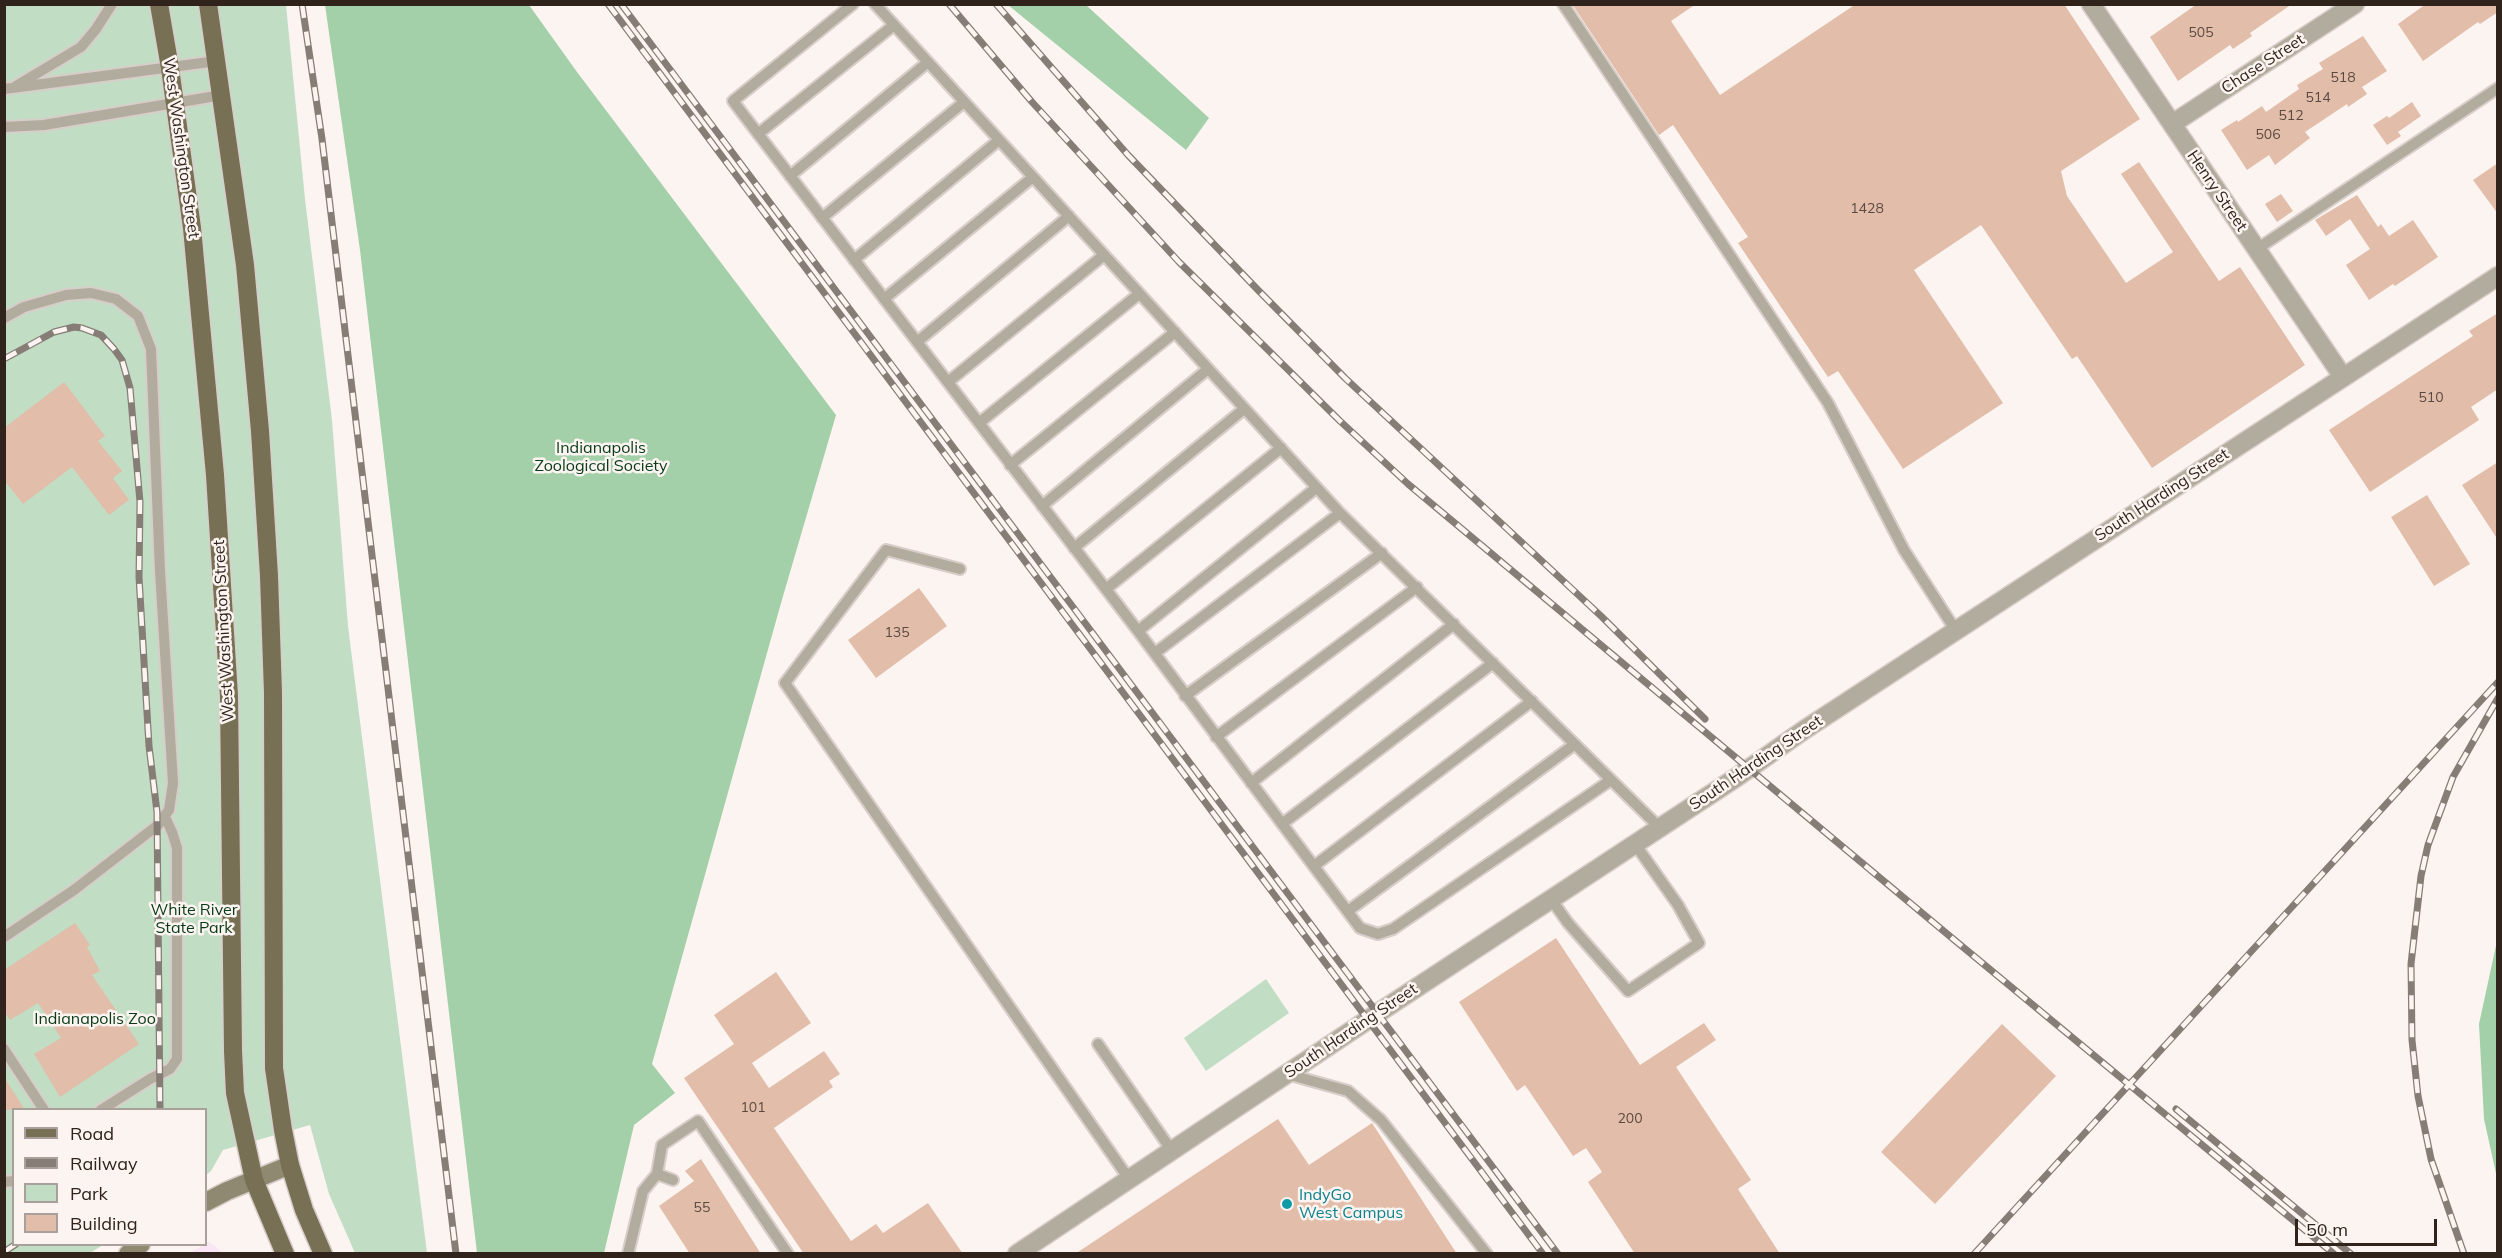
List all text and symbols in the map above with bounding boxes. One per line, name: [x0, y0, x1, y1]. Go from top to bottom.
house number: 505: [2188, 25, 2214, 41]
street label: Chase Street: [2218, 30, 2308, 98]
street label: West Washington Street: [159, 56, 203, 240]
house number: 518: [2330, 70, 2356, 86]
house number: 514: [2305, 90, 2331, 106]
house number: 512: [2278, 108, 2304, 124]
house number: 506: [2255, 127, 2281, 143]
street label: Henry Street: [2183, 147, 2251, 235]
house number: 1428: [1850, 201, 1884, 217]
house number: 510: [2418, 390, 2444, 406]
park label: Indianapolis Zoological Society: [534, 438, 668, 476]
street label: South Harding Street: [2091, 444, 2233, 546]
street label: West Washington Street: [210, 539, 238, 723]
house number: 135: [884, 625, 910, 641]
street label: South Harding Street: [1686, 711, 1826, 815]
park label: White River State Park: [150, 900, 238, 938]
street label: South Harding Street: [1281, 979, 1421, 1083]
park label: Indianapolis Zoo: [34, 1009, 156, 1029]
house number: 101: [740, 1100, 766, 1116]
legend: [12, 1108, 207, 1246]
house number: 200: [1617, 1111, 1643, 1127]
text: Road: [70, 1122, 114, 1145]
text: Railway: [70, 1152, 138, 1175]
text: Park: [70, 1182, 108, 1205]
place label: IndyGo West Campus: [1299, 1185, 1403, 1223]
marker: IndyGo West Campus: [1280, 1197, 1294, 1211]
house number: 55: [694, 1200, 710, 1216]
scale bar: [2298, 1207, 2440, 1245]
text: Building: [70, 1212, 138, 1235]
text: 50 m: [2306, 1218, 2348, 1241]

